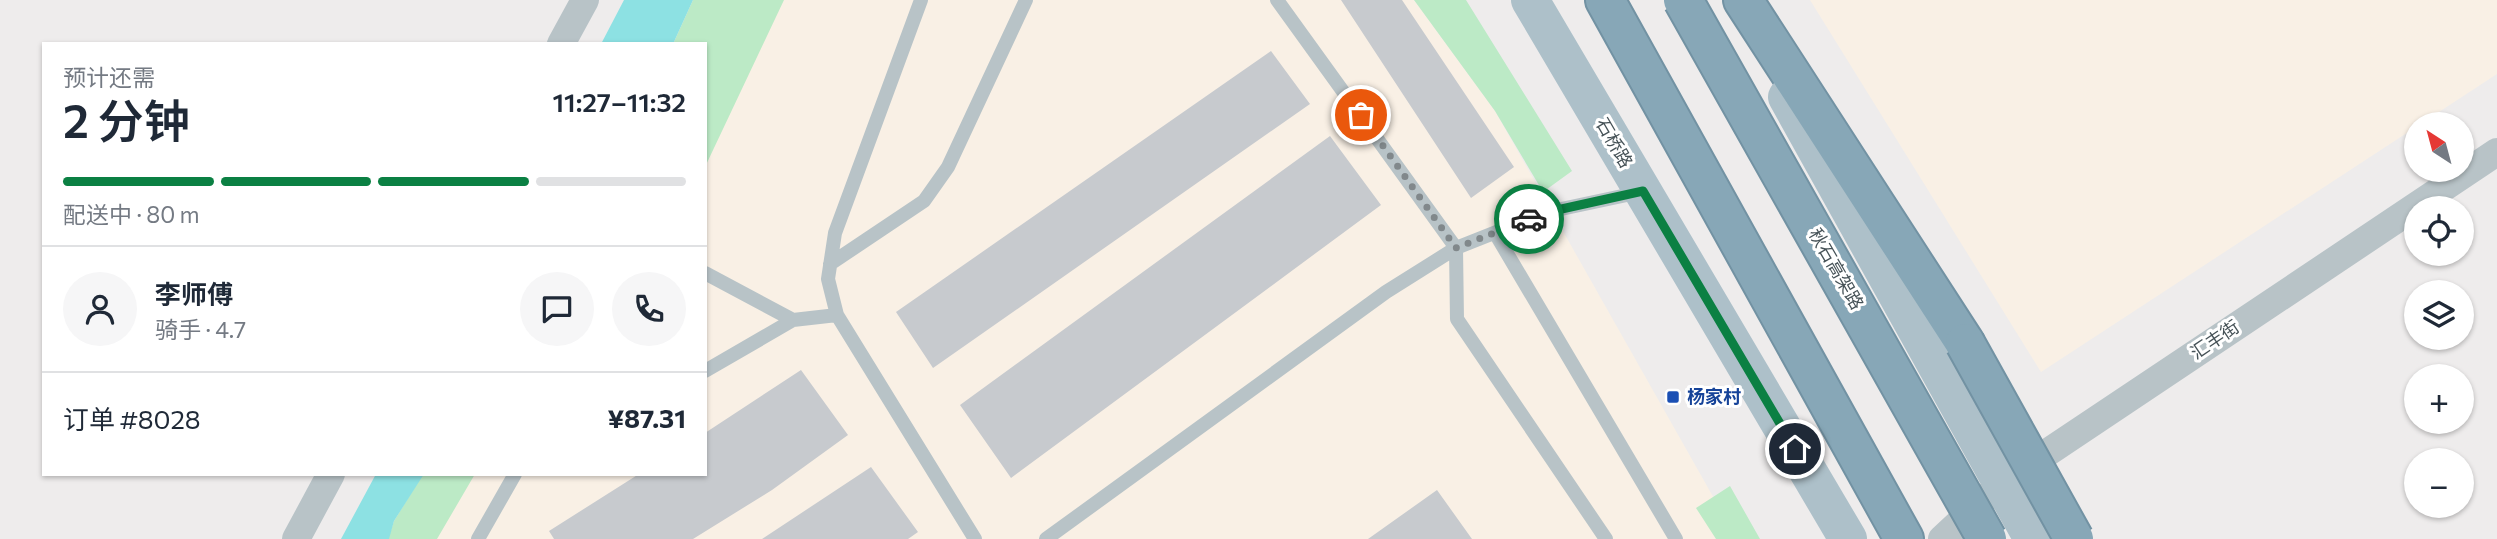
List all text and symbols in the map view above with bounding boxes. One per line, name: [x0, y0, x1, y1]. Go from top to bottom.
text: 预计还需: [63, 63, 155, 91]
pin: [1331, 85, 1391, 145]
text: 11:27–11:32: [553, 86, 686, 117]
text: 2 分钟: [63, 91, 190, 147]
icon: bag: [1342, 96, 1380, 134]
north arrow: [2404, 112, 2474, 182]
map controls: [2404, 112, 2474, 518]
street label: 石桥路: [1592, 114, 1638, 171]
courier: [1494, 184, 1564, 254]
button: locate: [2404, 196, 2474, 266]
text: 配送中 · 80 m: [63, 200, 200, 228]
icon: car: [1510, 200, 1548, 238]
street label: 秋石高架路: [1805, 224, 1869, 313]
button: person: [63, 272, 137, 346]
button: chat: [520, 272, 594, 346]
button: phone: [612, 272, 686, 346]
text: 李师傅: [155, 278, 233, 309]
button: layers: [2404, 280, 2474, 350]
text: 骑手 · 4.7: [155, 315, 246, 343]
street label: 汇丰街: [2186, 315, 2243, 363]
button: +: [2404, 364, 2474, 434]
place label: 杨家村: [1687, 385, 1741, 407]
marker: 杨家村: [1665, 389, 1681, 405]
text: ¥87.31: [607, 402, 686, 433]
text: 订单 #8028: [63, 403, 201, 434]
pin: [1765, 419, 1825, 479]
icon: home: [1776, 430, 1814, 468]
button: −: [2404, 448, 2474, 518]

